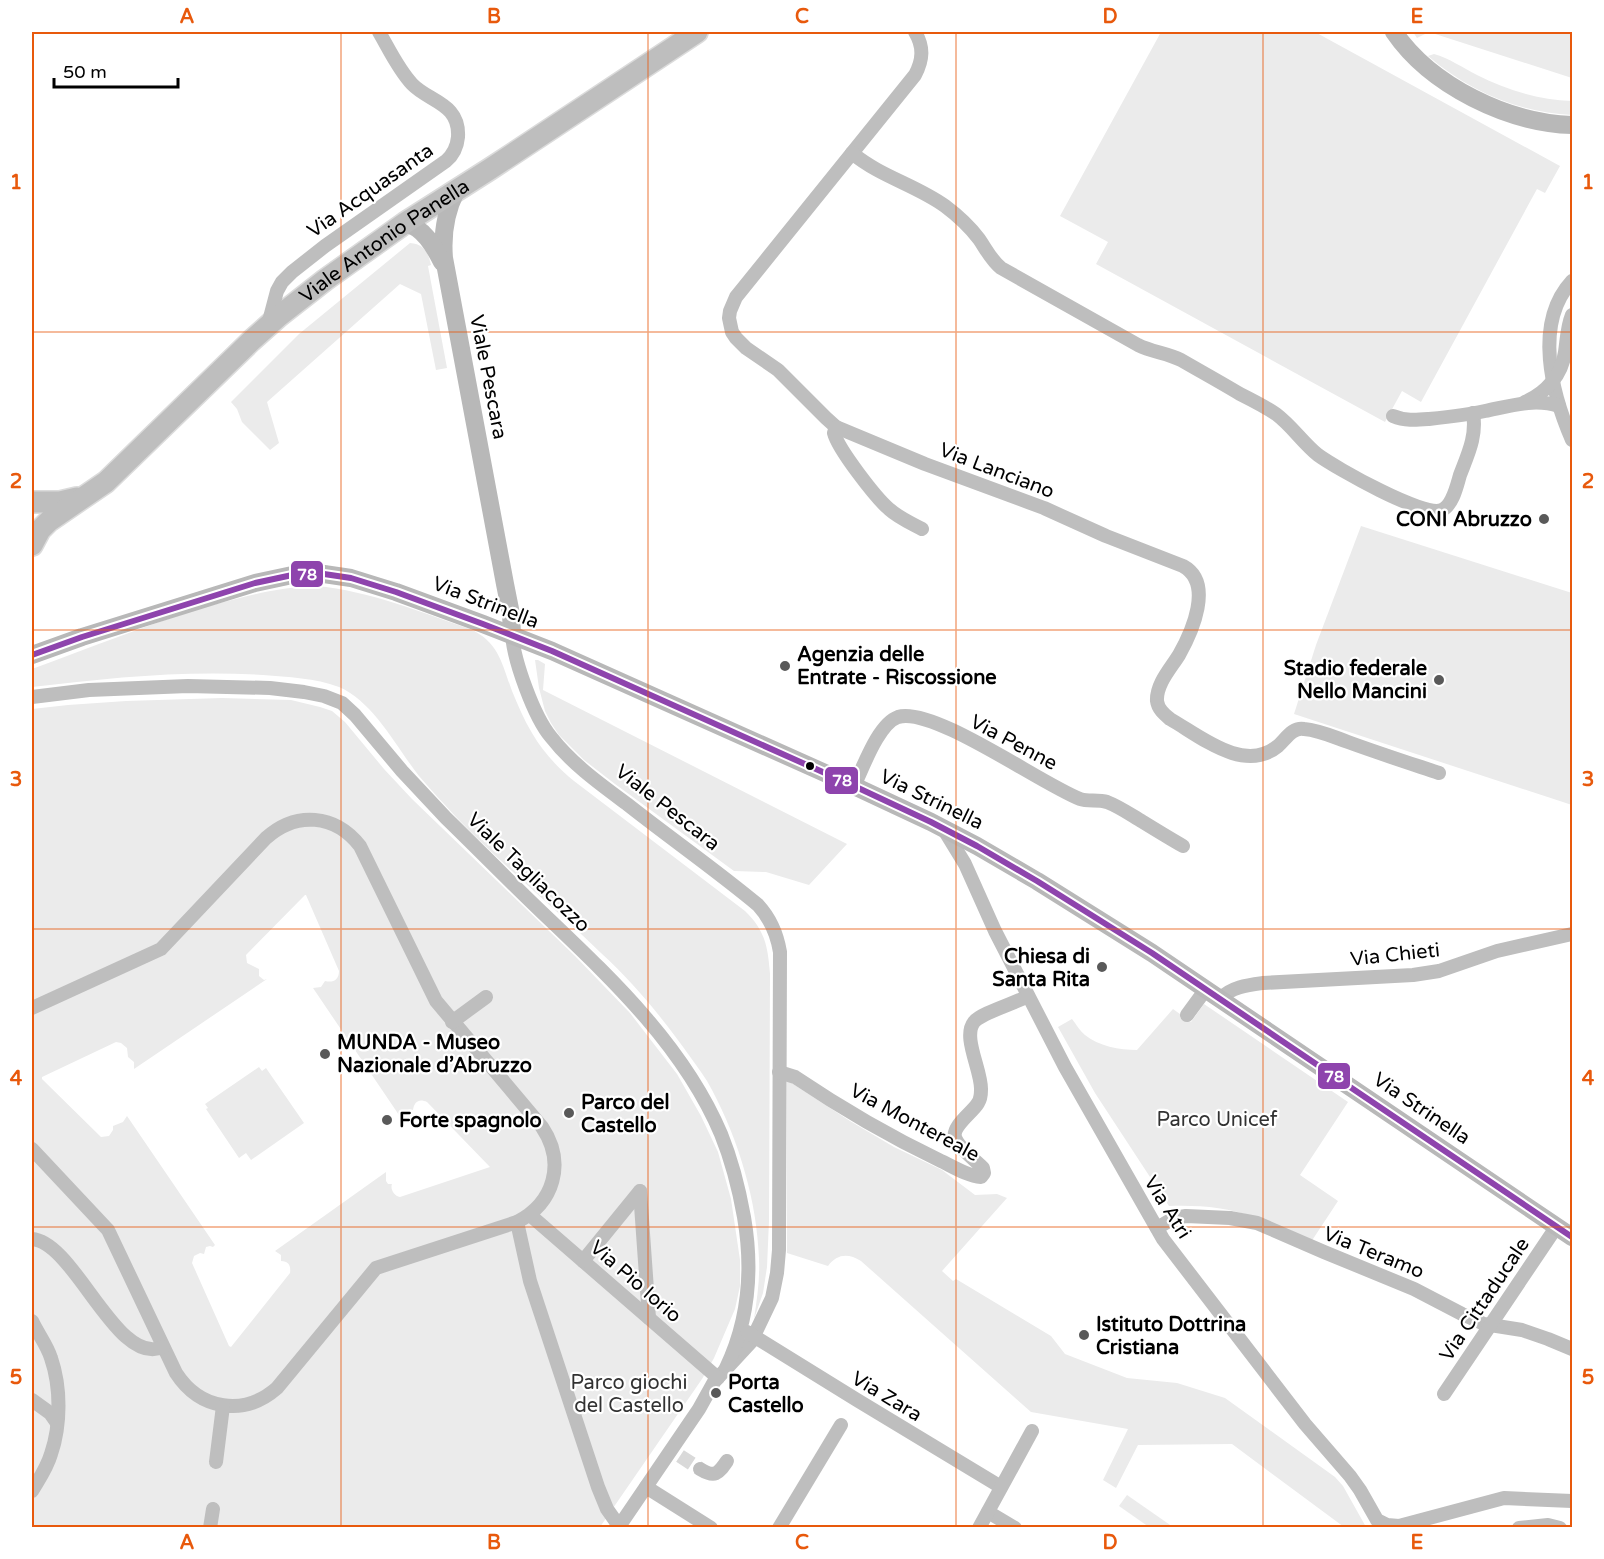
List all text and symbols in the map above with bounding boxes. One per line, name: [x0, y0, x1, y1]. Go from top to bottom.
text: A: [180, 5, 195, 29]
text: B: [487, 5, 501, 29]
text: C: [795, 5, 809, 29]
text: D: [1102, 5, 1118, 29]
text: E: [1411, 5, 1424, 29]
scale bar: [54, 51, 178, 89]
text: 50 m: [63, 61, 107, 83]
street label: Via Acquasanta: [303, 139, 438, 243]
text: 1: [10, 171, 22, 195]
text: 1: [1582, 171, 1594, 195]
street label: Viale Antonio Panella: [295, 174, 474, 309]
street label: Viale Pescara: [464, 313, 512, 441]
street label: Via Lanciano: [936, 438, 1058, 504]
text: 2: [10, 470, 22, 494]
text: 2: [1582, 470, 1594, 494]
place label: CONI Abruzzo: [1396, 508, 1532, 532]
marker: CONI Abruzzo: [1537, 512, 1551, 526]
line badge: 78: [290, 560, 324, 588]
text: 78: [297, 565, 317, 585]
street label: Via Strinella: [429, 572, 542, 634]
place label: Agenzia delle Entrate - Riscossione: [797, 643, 997, 690]
place label: Stadio federale Nello Mancini: [1284, 657, 1427, 704]
marker: Agenzia delle Entrate - Riscossione: [778, 659, 792, 673]
marker: Stadio federale Nello Mancini: [1432, 673, 1446, 687]
street label: Via Penne: [966, 710, 1061, 776]
street label: Viale Pescara: [610, 759, 725, 856]
unlabelled marker: [804, 760, 816, 772]
street label: Via Strinella: [876, 765, 987, 835]
line badge: 78: [824, 766, 859, 795]
text: 3: [10, 768, 22, 792]
text: 3: [1582, 768, 1594, 792]
text: 78: [832, 771, 852, 791]
street label: Viale Tagliacozzo: [462, 808, 595, 938]
street label: Via Chieti: [1349, 938, 1441, 972]
place label: Chiesa di Santa Rita: [992, 945, 1090, 992]
marker: Chiesa di Santa Rita: [1095, 960, 1109, 974]
place label: MUNDA - Museo Nazionale d’Abruzzo: [337, 1031, 532, 1078]
marker: MUNDA - Museo Nazionale d’Abruzzo: [318, 1047, 332, 1061]
line badge: 78: [1317, 1062, 1351, 1090]
text: 4: [10, 1067, 23, 1091]
text: 78: [1324, 1067, 1344, 1087]
text: 4: [1582, 1067, 1595, 1091]
street label: Via Strinella: [1368, 1068, 1475, 1150]
street label: Via Montereale: [846, 1079, 983, 1167]
place label: Parco del Castello: [581, 1091, 669, 1138]
marker: Parco del Castello: [562, 1106, 576, 1120]
park label: Parco Unicef: [1157, 1108, 1278, 1132]
place label: Forte spagnolo: [399, 1109, 542, 1133]
marker: Forte spagnolo: [380, 1113, 394, 1127]
street label: Via Atri: [1138, 1172, 1196, 1244]
street label: Via Teramo: [1320, 1222, 1428, 1284]
street label: Via Cittaducale: [1435, 1233, 1535, 1366]
street label: Via Pio Iorio: [585, 1236, 686, 1328]
place label: Istituto Dottrina Cristiana: [1096, 1313, 1246, 1360]
marker: Istituto Dottrina Cristiana: [1077, 1328, 1091, 1342]
text: 5: [10, 1366, 22, 1390]
street label: Via Zara: [847, 1366, 926, 1427]
text: 5: [1582, 1366, 1594, 1390]
park label: Parco giochi del Castello: [570, 1371, 688, 1418]
place label: Porta Castello: [728, 1371, 804, 1418]
marker: Porta Castello: [709, 1386, 723, 1400]
text: A: [180, 1531, 195, 1555]
text: B: [487, 1531, 501, 1555]
text: C: [795, 1531, 809, 1555]
text: D: [1102, 1531, 1118, 1555]
text: E: [1411, 1531, 1424, 1555]

